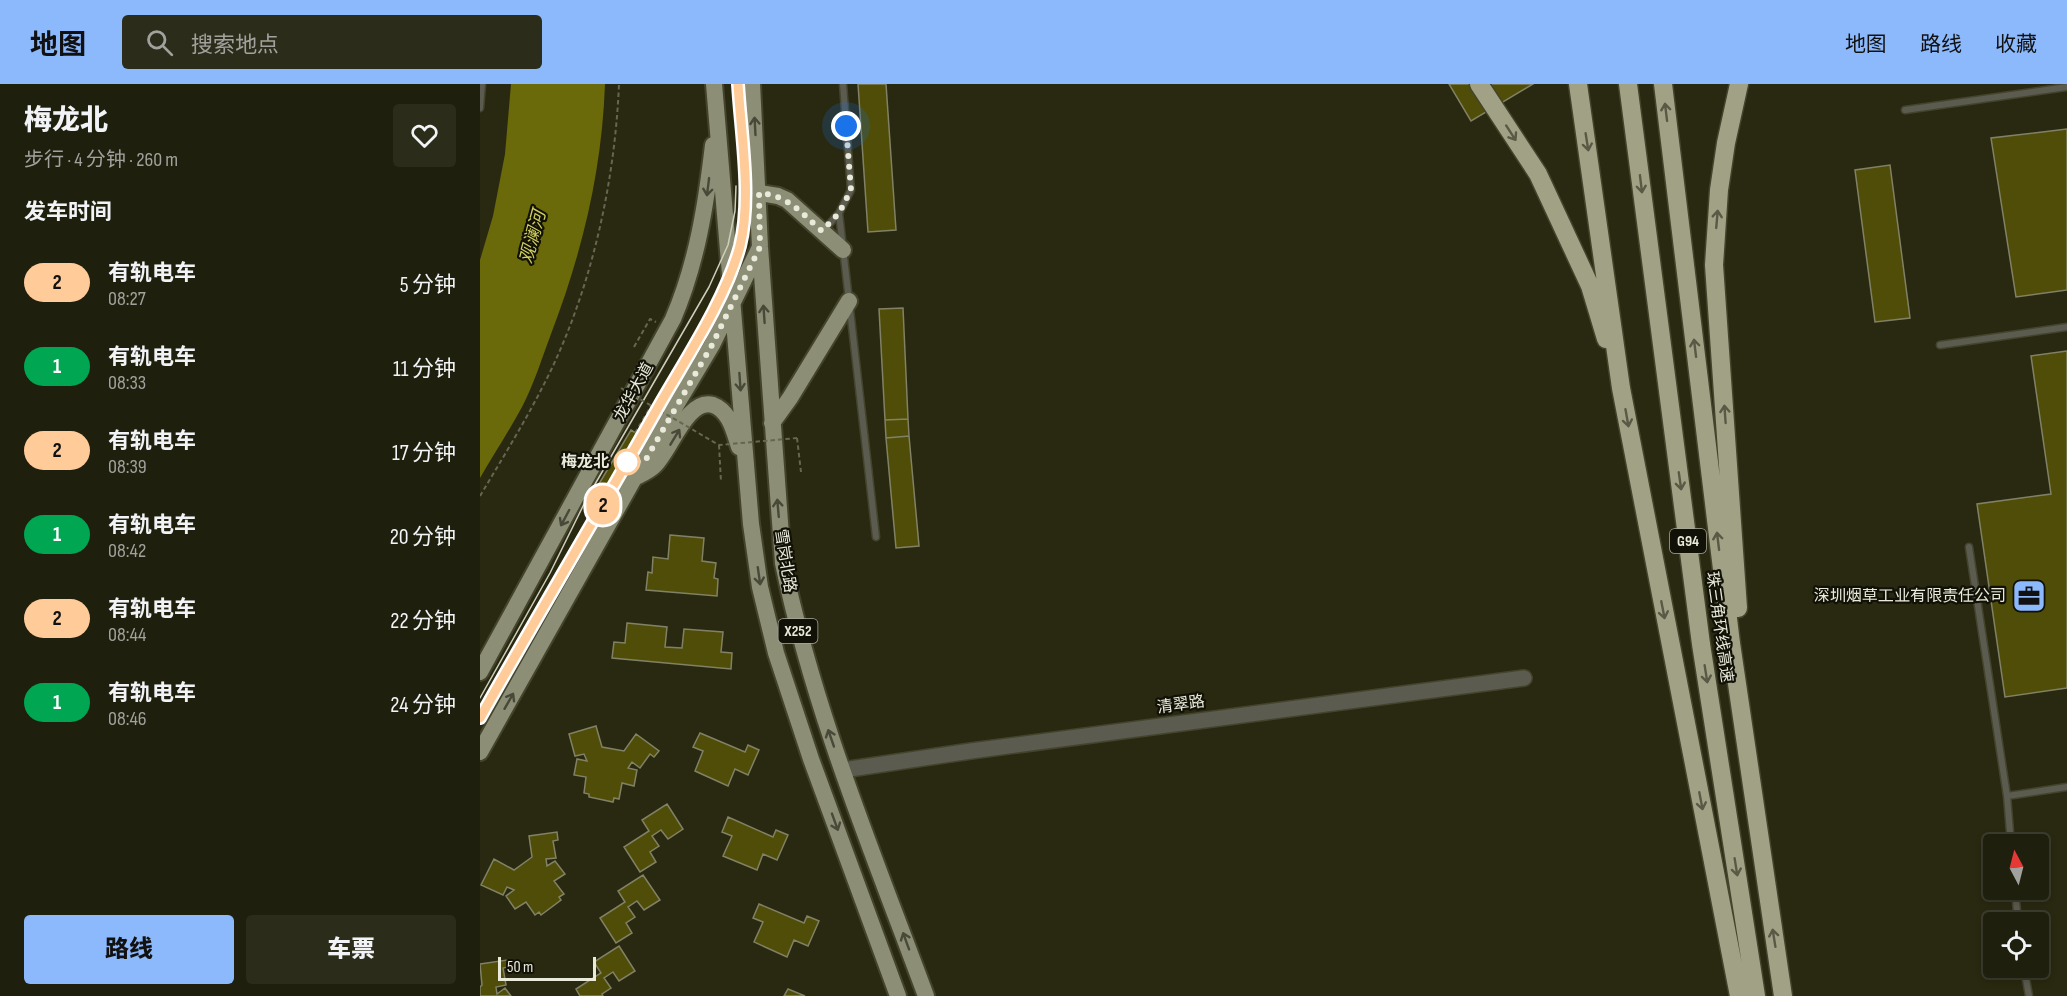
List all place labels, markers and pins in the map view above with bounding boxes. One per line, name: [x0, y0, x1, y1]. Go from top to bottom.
marker: 梅龙北: [614, 449, 640, 475]
place label: 梅龙北: [561, 452, 609, 472]
office icon: 深圳烟草工业有限责任公司: [2011, 578, 2047, 614]
place label: 深圳烟草工业有限责任公司: [1814, 587, 2006, 606]

